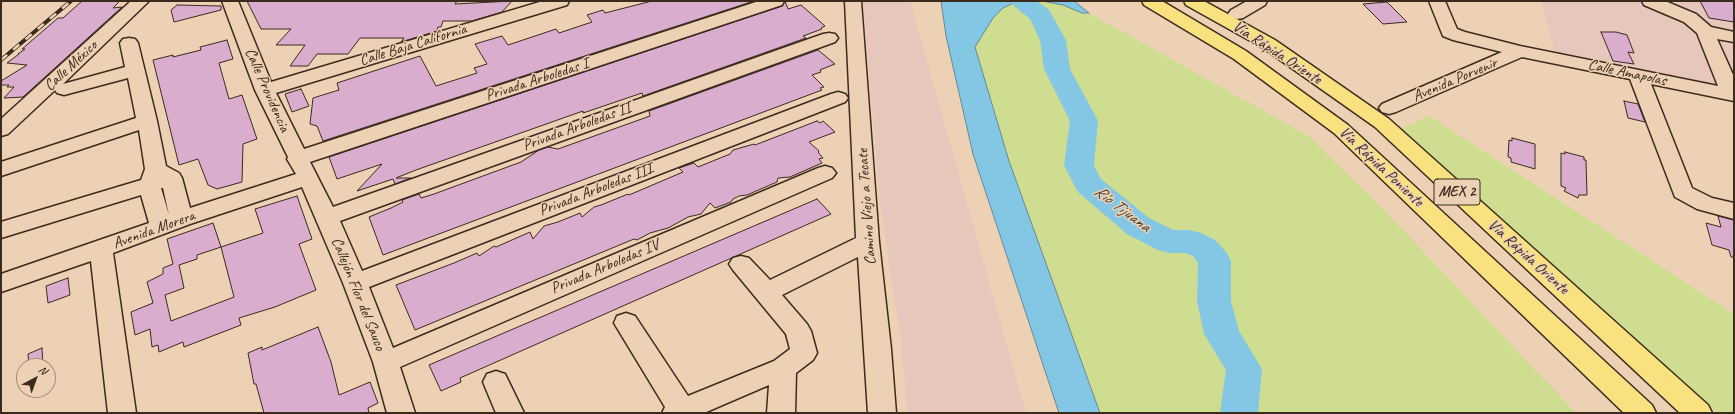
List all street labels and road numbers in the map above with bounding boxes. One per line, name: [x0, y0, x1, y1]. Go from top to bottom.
street label: Vía Rápida Oriente: [1229, 17, 1325, 89]
street label: Calle Baja California: [357, 20, 469, 70]
street label: Calle México: [40, 37, 102, 95]
street label: Calle Providencia: [240, 45, 294, 135]
street label: Privada Arboledas I: [483, 54, 591, 106]
street label: Avenida Porvenir: [1410, 54, 1500, 106]
street label: Calle Amapolas: [1586, 55, 1668, 91]
street label: Privada Arboledas II: [520, 98, 634, 156]
street label: Vía Rápida Poniente: [1335, 123, 1427, 211]
street label: Camino Viejo a Tecate: [853, 148, 881, 266]
street label: Privada Arboledas III: [536, 159, 656, 221]
road number: MEX 2: [1434, 179, 1480, 205]
street label: Avenida Morera: [110, 206, 198, 254]
street label: Vía Rápida Oriente: [1483, 216, 1573, 298]
street label: Callejón Flor del Sauco: [327, 234, 389, 354]
street label: Privada Arboledas IV: [548, 236, 662, 298]

